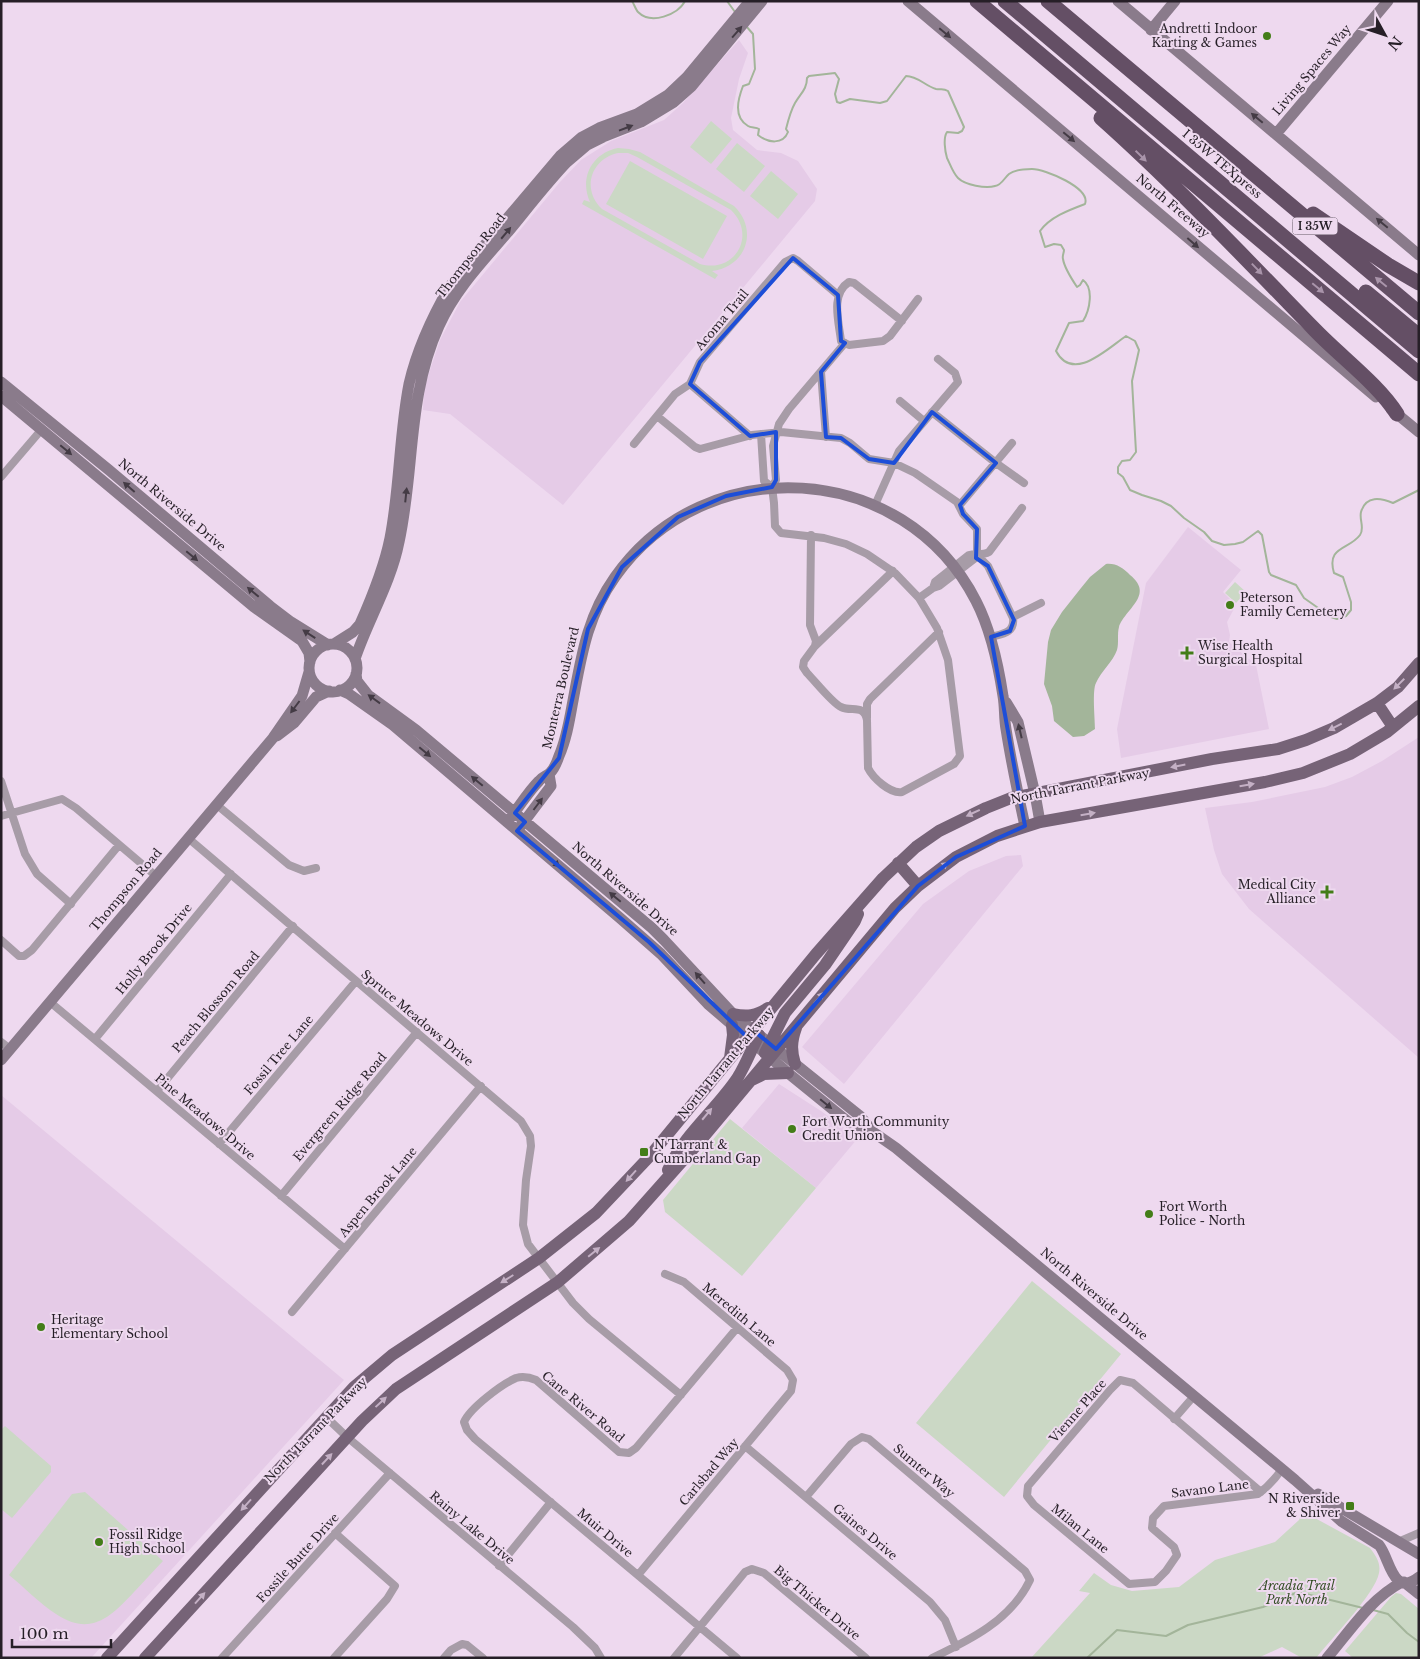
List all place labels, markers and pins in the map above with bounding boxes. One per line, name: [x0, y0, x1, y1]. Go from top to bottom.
place label: Andretti Indoor Karting & Games: [1152, 21, 1257, 50]
marker: Andretti Indoor Karting & Games: [1261, 30, 1273, 42]
place label: Peterson Family Cemetery: [1240, 590, 1347, 619]
marker: Peterson Family Cemetery: [1224, 599, 1236, 611]
place label: Wise Health Surgical Hospital: [1197, 638, 1303, 667]
marker: Wise Health Surgical Hospital: [1180, 646, 1194, 660]
place label: Medical City Alliance: [1238, 877, 1316, 906]
marker: Medical City Alliance: [1320, 885, 1334, 899]
place label: Fort Worth Community Credit Union: [802, 1114, 950, 1143]
marker: Fort Worth Community Credit Union: [786, 1123, 798, 1135]
place label: N Tarrant & Cumberland Gap: [654, 1137, 761, 1166]
marker: N Tarrant & Cumberland Gap: [638, 1146, 650, 1158]
place label: Fort Worth Police - North: [1159, 1199, 1245, 1228]
marker: Fort Worth Police - North: [1143, 1208, 1155, 1220]
place label: Heritage Elementary School: [51, 1312, 168, 1341]
marker: Heritage Elementary School: [35, 1321, 47, 1333]
place label: N Riverside & Shiver: [1268, 1491, 1340, 1520]
marker: N Riverside & Shiver: [1344, 1500, 1356, 1512]
place label: Fossil Ridge High School: [109, 1527, 185, 1556]
marker: Fossil Ridge High School: [93, 1536, 105, 1548]

